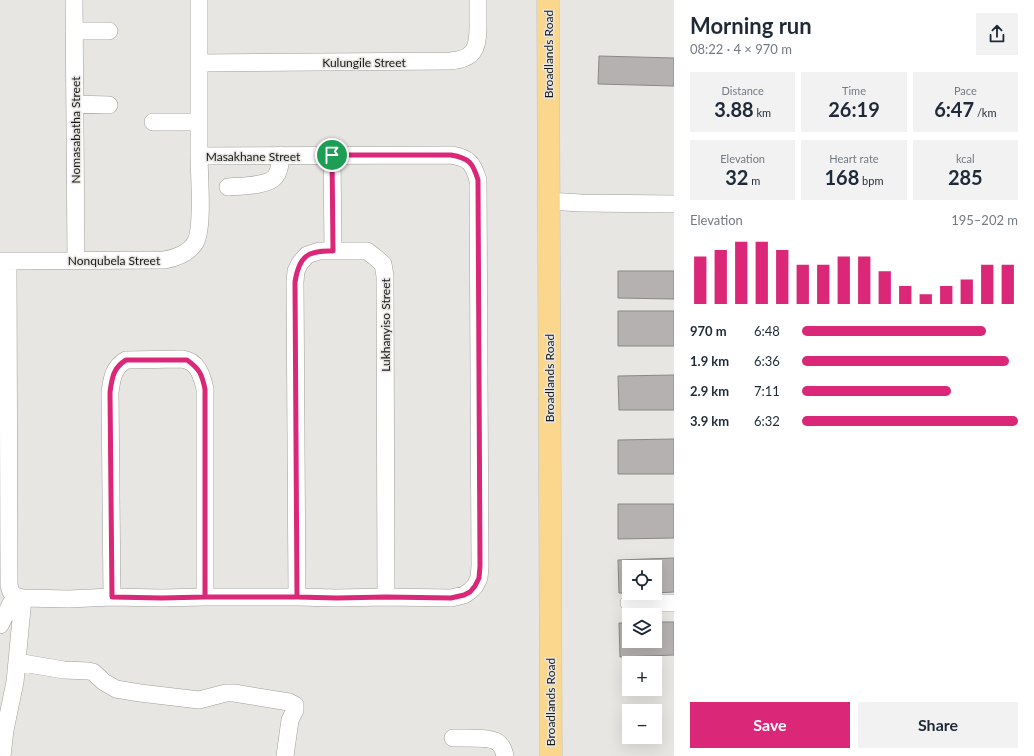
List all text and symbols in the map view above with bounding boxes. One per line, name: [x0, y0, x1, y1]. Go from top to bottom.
street label: Broadlands Road: [541, 10, 556, 98]
text: Morning run: [690, 12, 812, 39]
button: share: [976, 13, 1018, 55]
text: 08:22 · 4 × 970 m: [690, 41, 792, 57]
street label: Kulungile Street: [322, 55, 406, 70]
street label: Nomasabatha Street: [68, 76, 83, 184]
text: Distance: [722, 84, 764, 97]
text: Time: [842, 84, 866, 97]
text: Pace: [954, 84, 977, 97]
text: 3.88: [714, 97, 754, 121]
text: 26:19: [828, 97, 880, 121]
text: 6:47: [934, 97, 974, 121]
text: km: [754, 106, 771, 119]
text: /km: [974, 106, 997, 119]
pin: [315, 138, 349, 172]
icon: arrive: [321, 144, 343, 166]
street label: Masakhane Street: [206, 149, 301, 164]
text: Elevation: [720, 152, 765, 165]
text: Heart rate: [829, 152, 879, 165]
text: kcal: [956, 152, 975, 165]
text: 32: [725, 165, 748, 189]
text: 168: [824, 165, 859, 189]
text: 285: [948, 165, 983, 189]
text: m: [748, 174, 760, 187]
text: bpm: [859, 174, 884, 187]
text: Elevation: [690, 212, 743, 228]
text: 195–202 m: [951, 212, 1018, 228]
street label: Nonqubela Street: [68, 253, 161, 268]
street label: Lukhanyiso Street: [378, 278, 393, 372]
text: 970 m: [690, 323, 727, 339]
text: 6:48: [754, 323, 780, 339]
street label: Broadlands Road: [542, 334, 557, 422]
text: 1.9 km: [690, 353, 729, 369]
text: 6:36: [754, 353, 780, 369]
text: 2.9 km: [690, 383, 729, 399]
text: 7:11: [754, 383, 780, 399]
text: 3.9 km: [690, 413, 729, 429]
text: 6:32: [754, 413, 780, 429]
map controls: [622, 560, 662, 744]
button: locate: [622, 560, 662, 600]
button: layers: [622, 608, 662, 648]
button: +: [622, 656, 662, 696]
street label: Broadlands Road: [543, 658, 558, 746]
button: Save: [690, 702, 850, 748]
button: Share: [858, 702, 1018, 748]
button: −: [622, 704, 662, 744]

